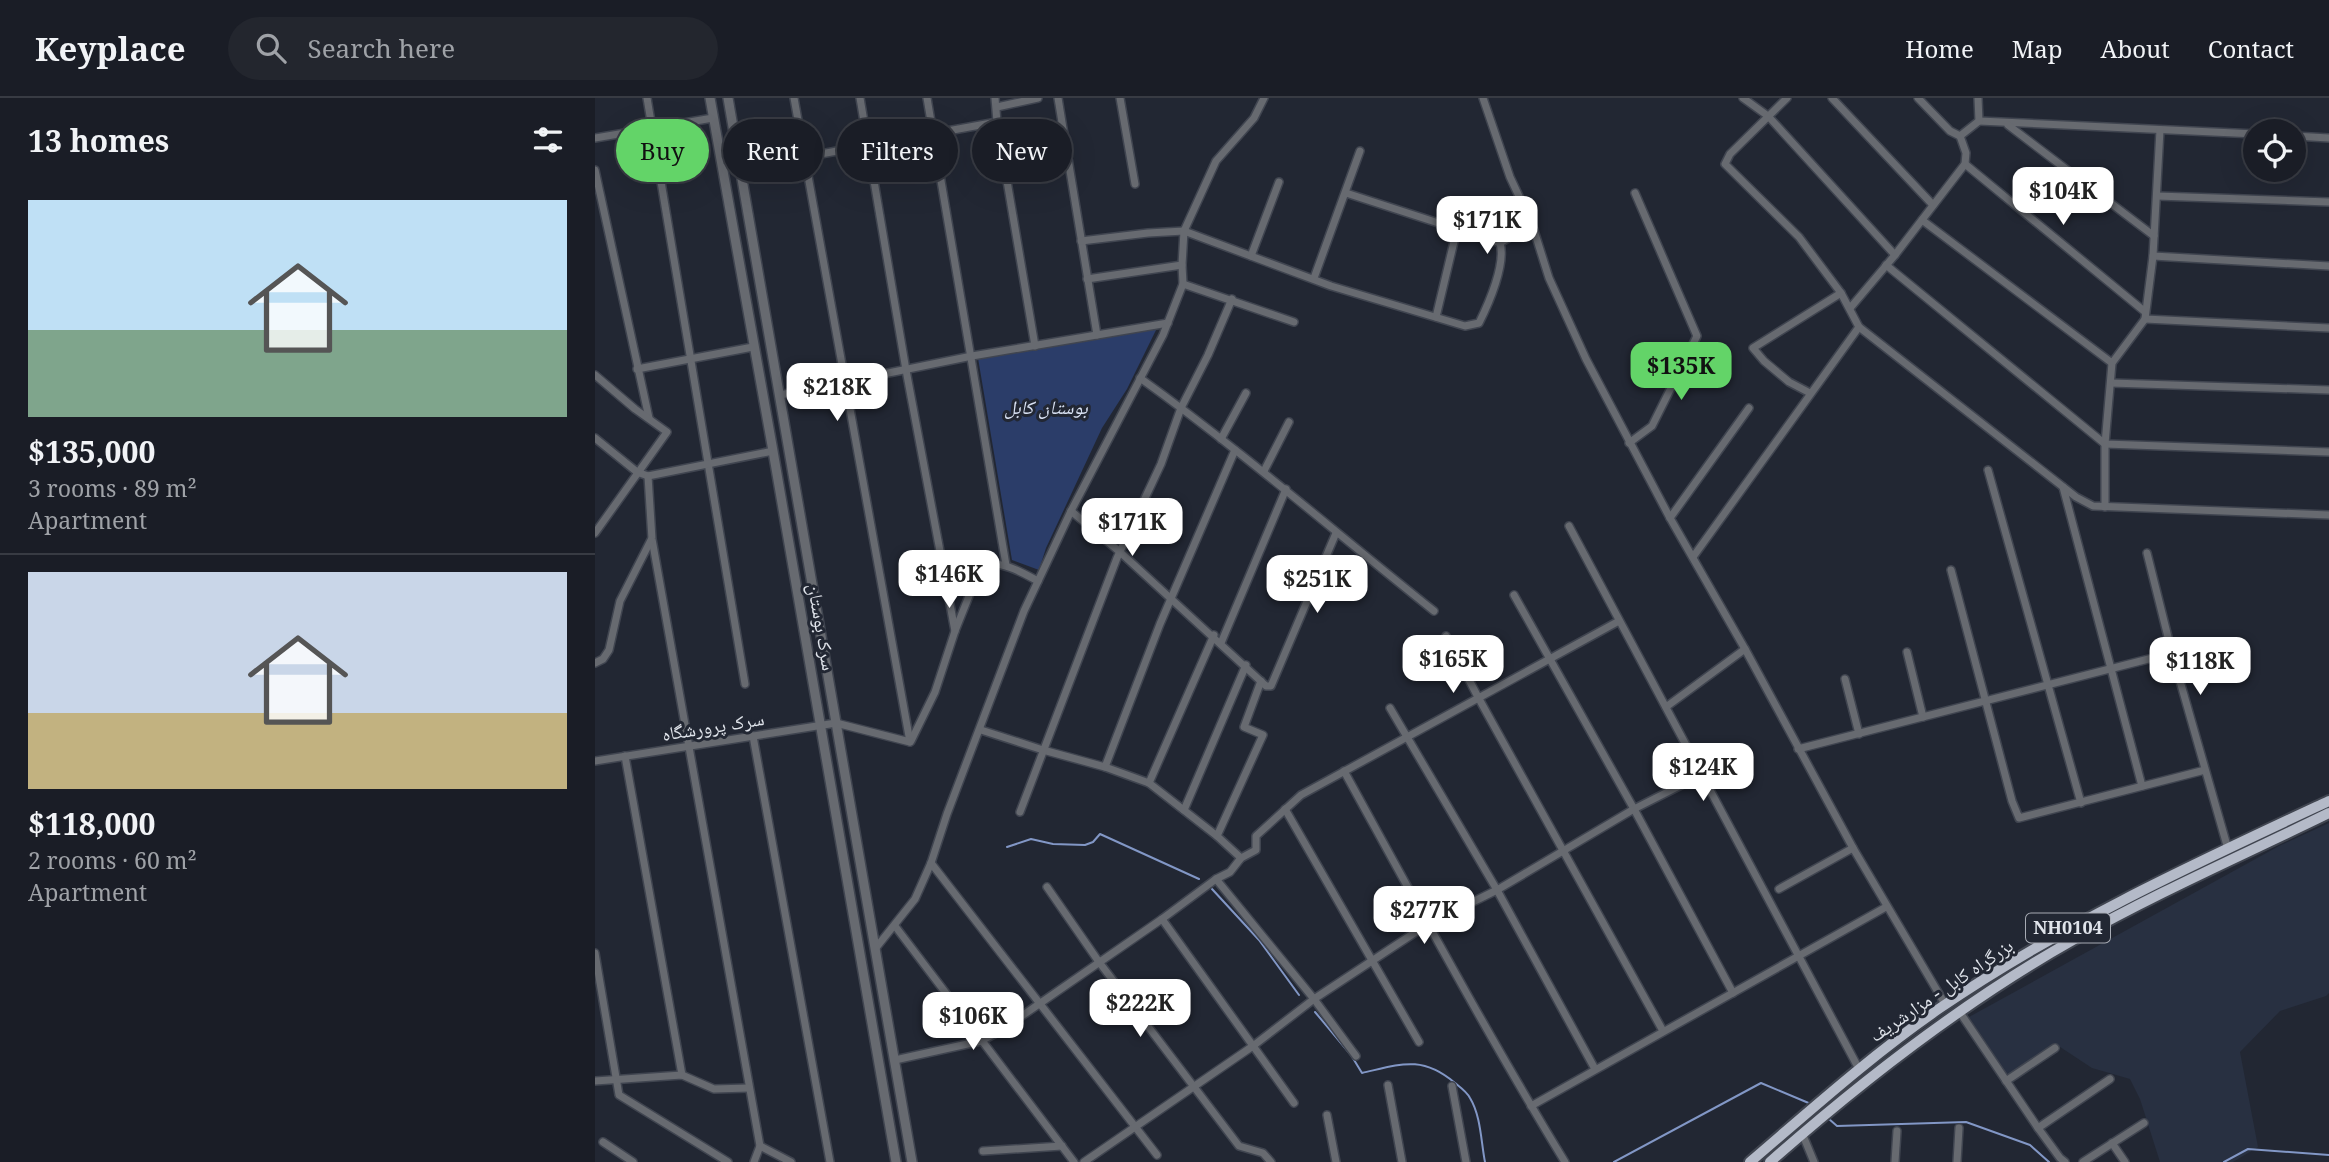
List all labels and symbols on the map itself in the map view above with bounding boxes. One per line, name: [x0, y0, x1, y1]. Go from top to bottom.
pin: $104K: [2014, 167, 2112, 227]
pin: $171K: [1438, 197, 1536, 256]
pin: $135K: [1632, 342, 1730, 402]
pin: $218K: [788, 364, 886, 423]
park label: بوستان کابل: [1004, 394, 1089, 420]
pin: $171K: [1083, 498, 1181, 558]
pin: $146K: [900, 550, 998, 610]
pin: $251K: [1268, 556, 1366, 615]
street label: سرک بوستان: [802, 581, 842, 673]
pin: $165K: [1404, 636, 1502, 695]
pin: $118K: [2151, 638, 2249, 697]
street label: سرک پرورشگاه: [660, 705, 766, 747]
pin: $124K: [1654, 744, 1752, 803]
pin: $277K: [1375, 886, 1473, 946]
road number: NH0104: [2026, 914, 2110, 942]
street label: بزرگراه کابل - مزارشریف: [1864, 932, 2018, 1048]
pin: $222K: [1091, 979, 1189, 1039]
pin: $106K: [924, 992, 1022, 1052]

